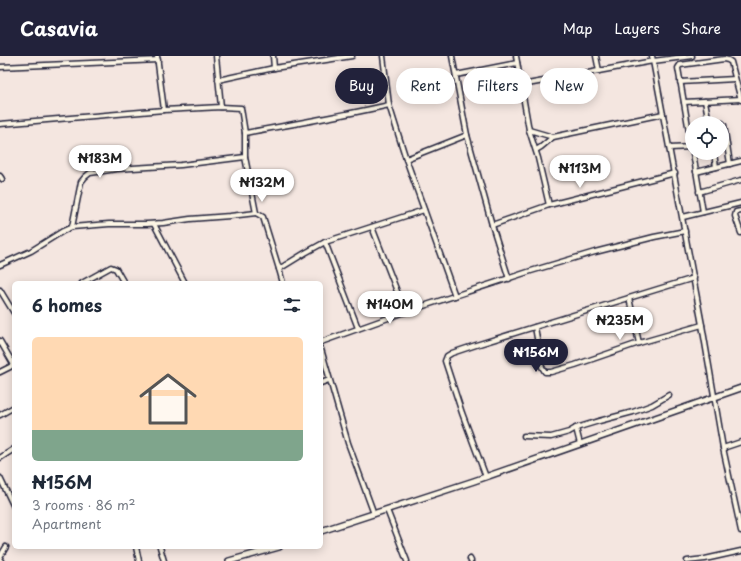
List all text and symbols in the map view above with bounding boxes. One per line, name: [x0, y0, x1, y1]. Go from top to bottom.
text: Casavia: [20, 14, 98, 42]
text: Map: [563, 18, 593, 39]
text: Layers: [615, 18, 660, 39]
text: Share: [682, 18, 721, 39]
chip: Buy: [335, 68, 388, 104]
chip: Rent: [396, 68, 455, 104]
chip: Filters: [463, 68, 532, 104]
chip: New: [540, 68, 598, 104]
map controls: [685, 116, 729, 160]
button: locate: [685, 116, 729, 160]
pin: ₦183M: [72, 145, 128, 179]
text: ₦183M: [78, 148, 122, 167]
pin: ₦113M: [552, 155, 608, 189]
text: ₦113M: [559, 158, 601, 177]
pin: ₦132M: [234, 169, 290, 203]
text: ₦132M: [239, 172, 285, 191]
pin: ₦140M: [362, 291, 418, 325]
text: 6 homes: [32, 292, 102, 318]
icon: filters: [281, 294, 303, 316]
text: ₦140M: [367, 294, 413, 313]
pin: ₦235M: [592, 307, 648, 341]
text: ₦235M: [596, 310, 644, 329]
pin: ₦156M: [508, 339, 564, 373]
text: ₦156M: [513, 342, 559, 361]
icon: home: [132, 363, 204, 435]
text: ₦156M: [32, 469, 92, 495]
text: 3 rooms · 86 m²: [32, 495, 135, 514]
text: Apartment: [32, 514, 101, 533]

